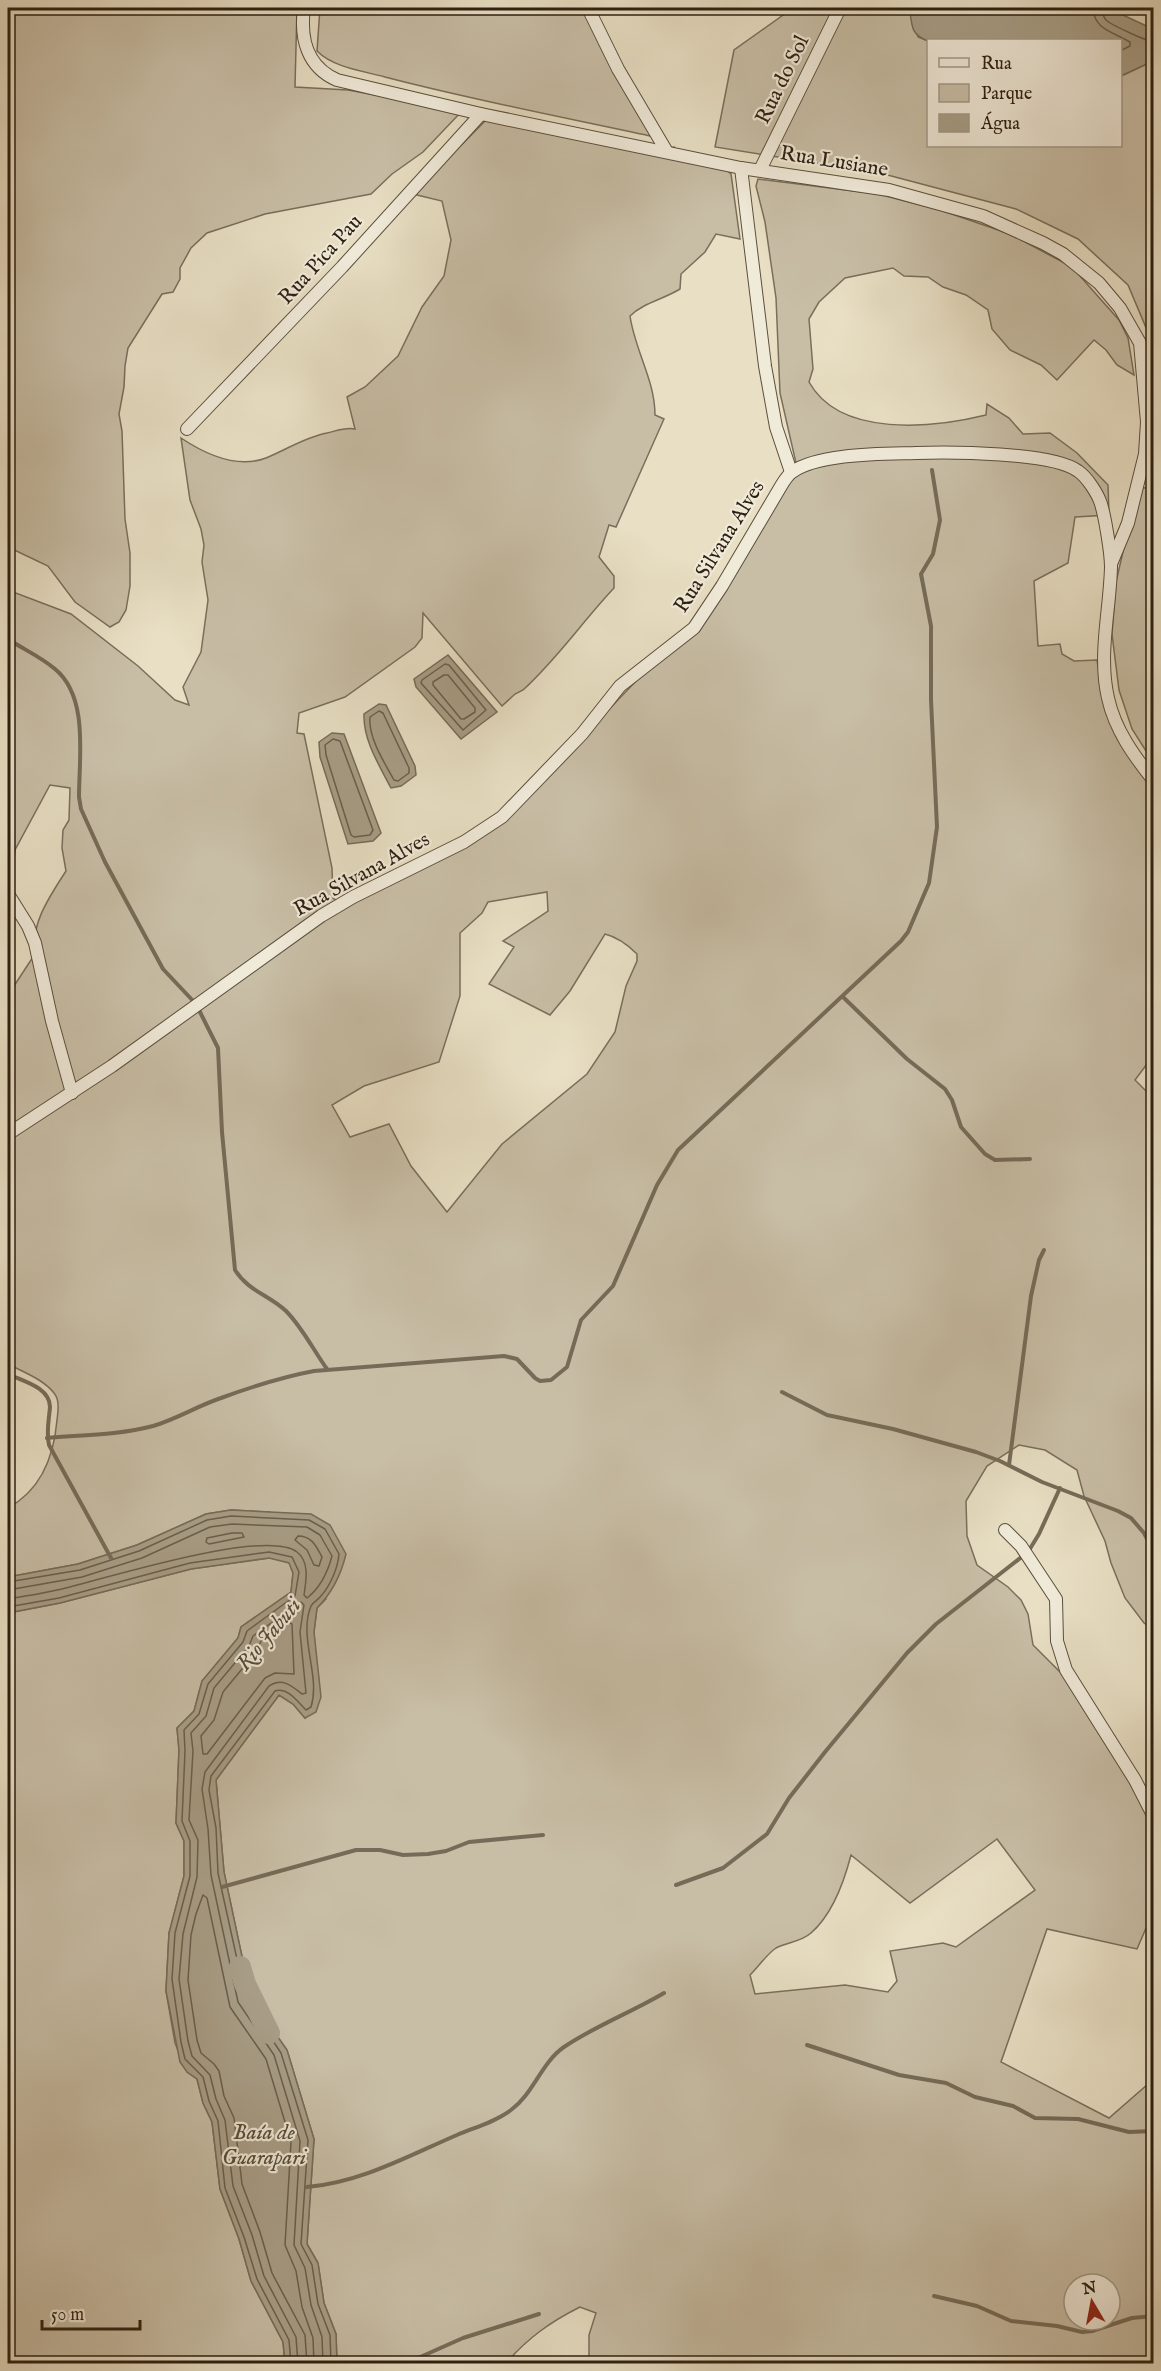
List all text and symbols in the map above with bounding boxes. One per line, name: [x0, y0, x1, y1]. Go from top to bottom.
street label: Rua do Sol: [750, 31, 816, 129]
legend: [927, 39, 1122, 147]
text: Rua: [981, 53, 1012, 76]
text: Parque: [981, 83, 1032, 106]
text: Água: [980, 111, 1020, 136]
street label: Rua Lusiane: [778, 140, 890, 184]
street label: Rua Pica Pau: [273, 209, 369, 311]
street label: Rua Silvana Alves: [668, 476, 772, 618]
street label: Rua Silvana Alves: [289, 826, 435, 924]
water label: Rio Jabuti: [230, 1591, 309, 1677]
water label: Baía de Guarapari: [222, 2119, 308, 2172]
north arrow: [1062, 2272, 1122, 2332]
text: N: [1080, 2278, 1098, 2300]
scale bar: [42, 2293, 140, 2331]
text: 50 m: [51, 2304, 84, 2327]

